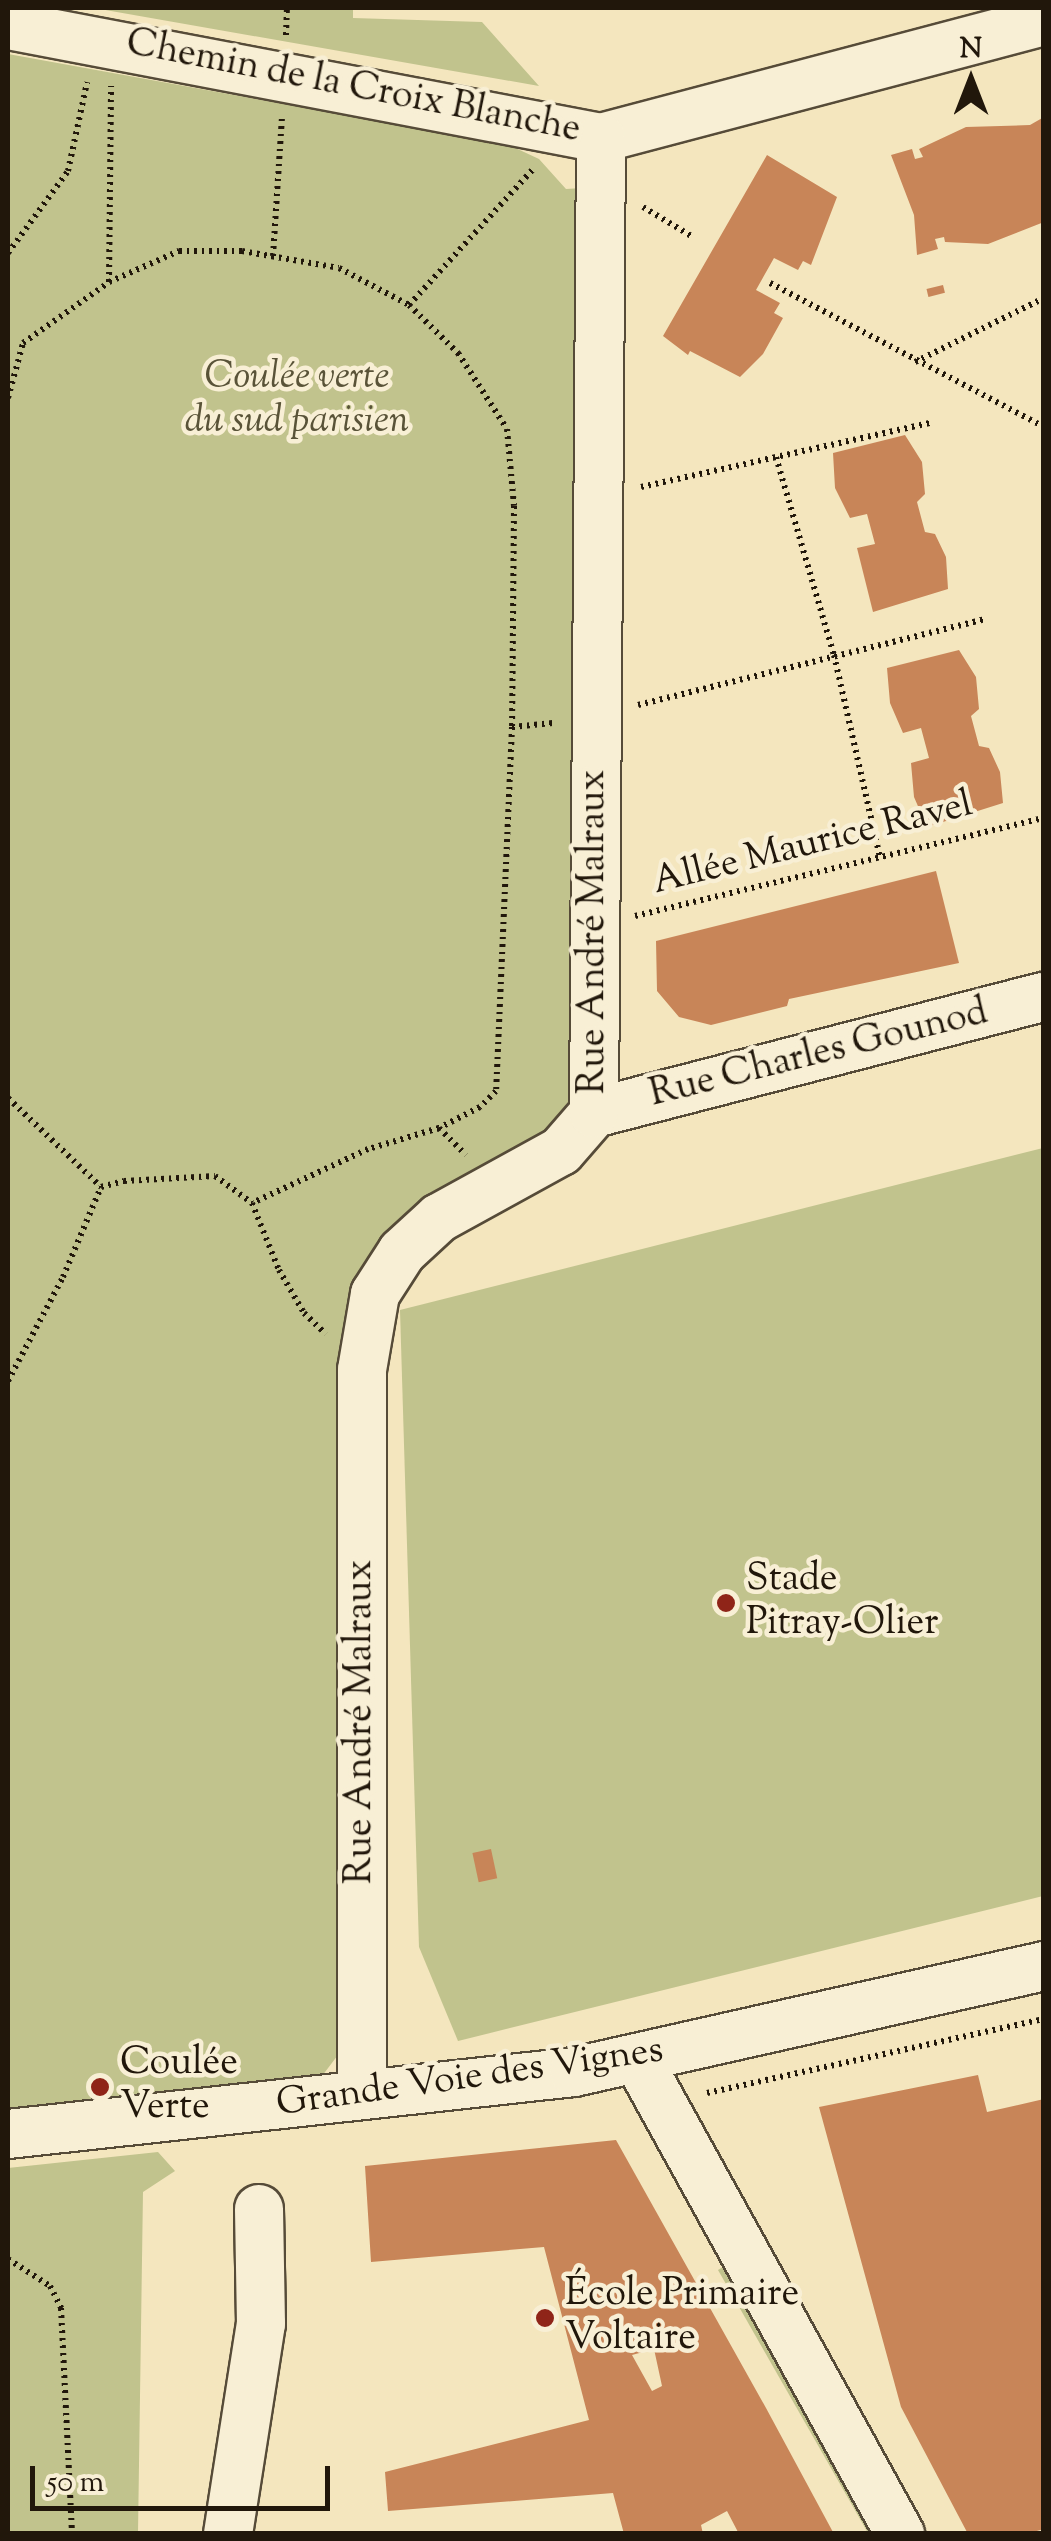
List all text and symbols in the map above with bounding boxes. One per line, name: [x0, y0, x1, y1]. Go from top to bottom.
street label: Chemin de la Croix Blanche: [122, 22, 584, 154]
north arrow: [921, 30, 1021, 130]
text: N: [960, 30, 982, 70]
park label: Coulée verte du sud parisien: [185, 356, 409, 446]
street label: Rue André Malraux: [572, 770, 618, 1094]
street label: Allée Maurice Ravel: [648, 783, 978, 907]
street label: Rue Charles Gounod: [645, 991, 993, 1119]
place label: Stade Pitray-Olier: [746, 1558, 938, 1648]
street label: Rue André Malraux: [339, 1560, 385, 1884]
marker: Stade Pitray-Olier: [715, 1592, 737, 1614]
street label: Grande Voie des Vignes: [274, 2029, 666, 2129]
place label: Coulée Verte: [120, 2042, 238, 2132]
marker: Coulée Verte: [89, 2076, 111, 2098]
place label: École Primaire Voltaire: [565, 2273, 799, 2362]
marker: École Primaire Voltaire: [534, 2307, 556, 2329]
scale bar: [35, 2446, 335, 2508]
text: 50 m: [47, 2462, 104, 2505]

